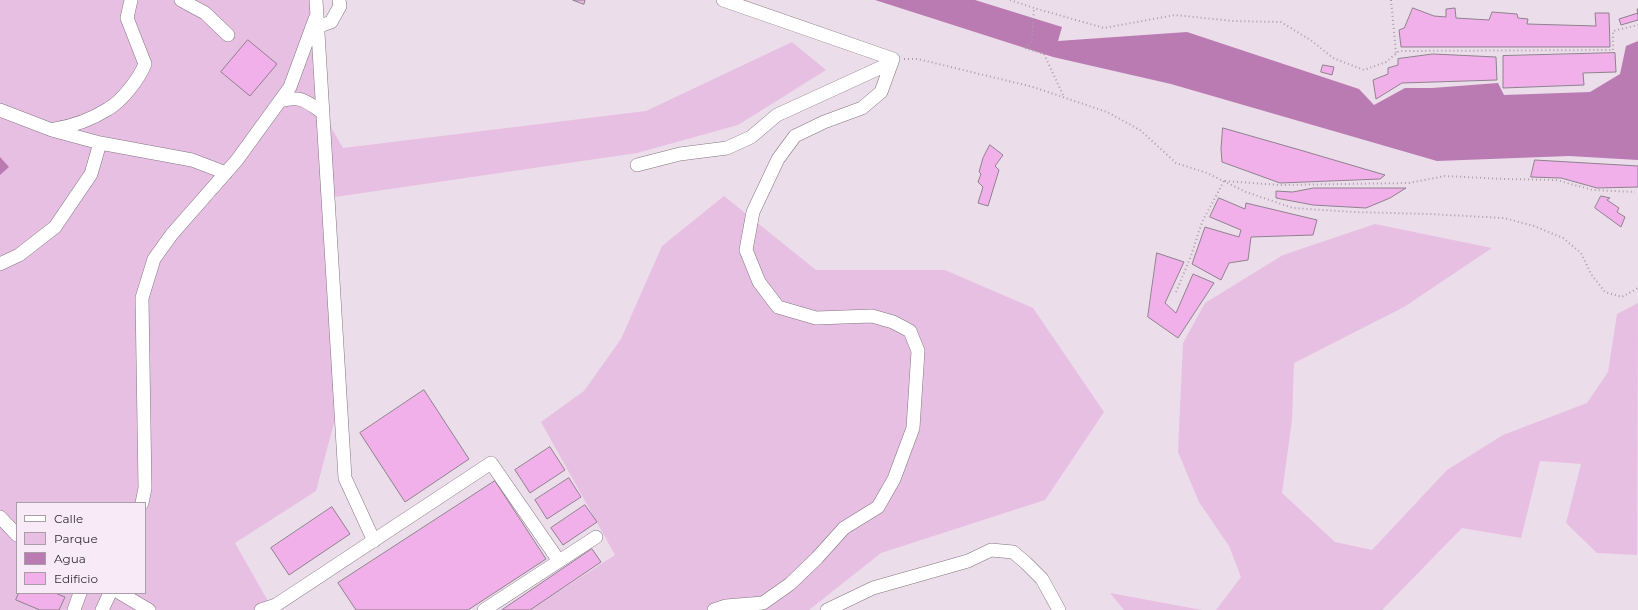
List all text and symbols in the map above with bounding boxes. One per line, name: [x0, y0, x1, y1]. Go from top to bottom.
legend: [16, 502, 146, 594]
text: Calle: [54, 511, 83, 526]
text: Parque: [54, 531, 98, 546]
text: Agua: [54, 551, 86, 566]
text: Edificio: [54, 571, 98, 586]

